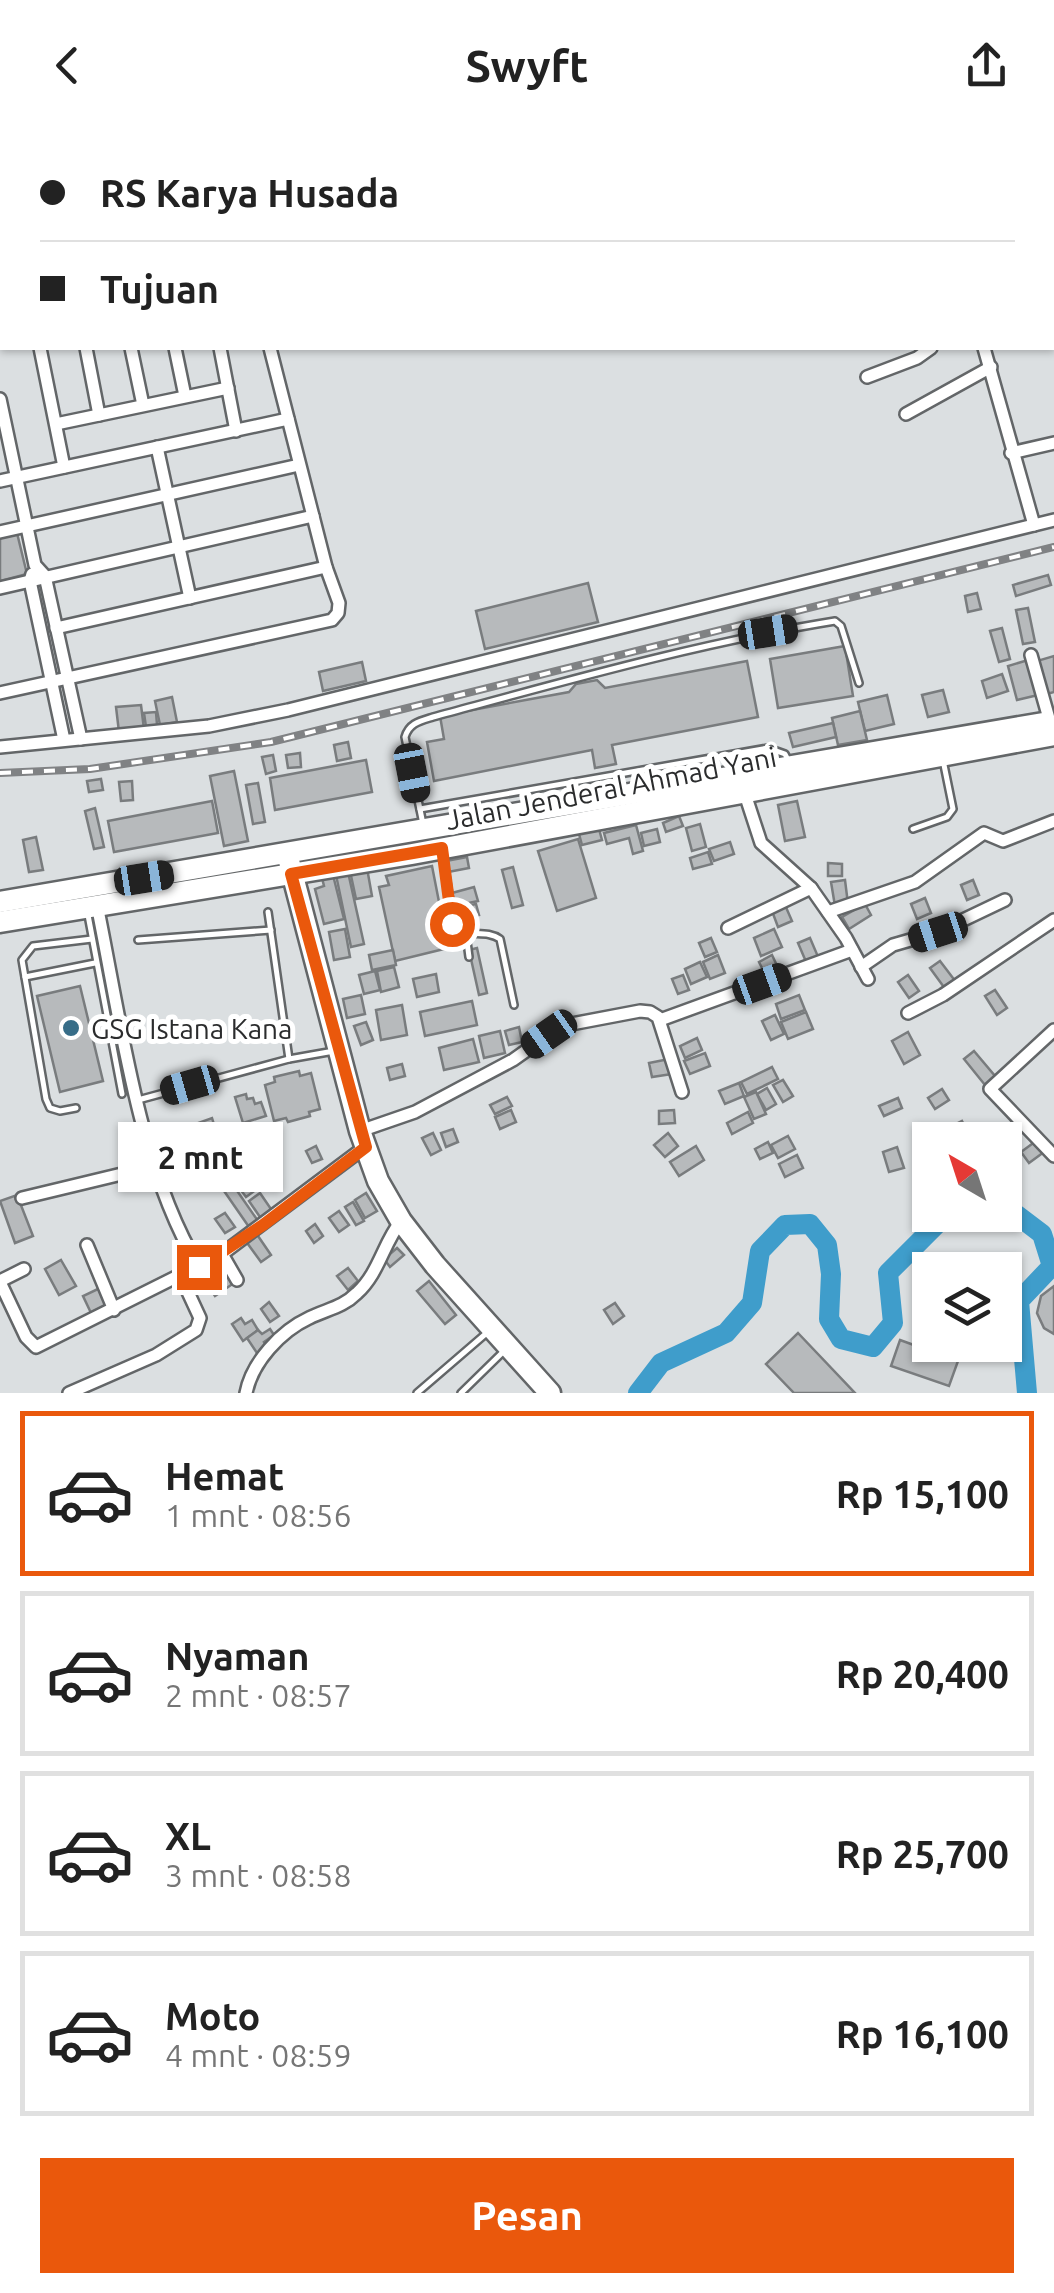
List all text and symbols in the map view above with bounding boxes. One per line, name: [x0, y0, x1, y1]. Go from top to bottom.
icon: back: [40, 38, 95, 93]
icon: share: [959, 38, 1014, 93]
text: Swyft: [465, 40, 589, 91]
text: RS Karya Husada: [100, 172, 399, 214]
text: Tujuan: [100, 268, 219, 310]
car: [736, 612, 800, 652]
car: [392, 741, 432, 805]
street label: Jalan Jenderal Ahmad Yani: [443, 741, 779, 835]
car: [112, 858, 176, 898]
route start: [430, 902, 475, 947]
car: [905, 908, 971, 956]
car: [729, 960, 795, 1008]
car: [516, 1005, 582, 1063]
place label: GSG Istana Kana: [91, 1013, 292, 1044]
marker: GSG Istana Kana: [60, 1017, 82, 1039]
car: [157, 1062, 223, 1108]
callout: 2 mnt: [116, 1122, 282, 1192]
north arrow: [912, 1122, 1022, 1232]
map controls: [912, 1122, 1022, 1362]
text: 2 mnt: [158, 1139, 243, 1175]
route end: [177, 1245, 222, 1290]
button: layers: [912, 1252, 1022, 1362]
icon: car: [45, 1449, 135, 1539]
text: Hemat: [165, 1455, 284, 1497]
text: Rp 15,100: [836, 1473, 1009, 1515]
text: 1 mnt · 08:56: [165, 1497, 351, 1533]
icon: car: [45, 1629, 135, 1719]
text: Nyaman: [165, 1635, 310, 1677]
text: Rp 20,400: [836, 1653, 1009, 1695]
text: 2 mnt · 08:57: [165, 1677, 351, 1713]
icon: car: [45, 1809, 135, 1899]
text: XL: [165, 1815, 211, 1857]
text: Rp 25,700: [836, 1833, 1009, 1875]
text: 3 mnt · 08:58: [165, 1857, 351, 1893]
icon: car: [45, 1989, 135, 2079]
text: Moto: [165, 1995, 260, 2037]
text: Rp 16,100: [836, 2013, 1009, 2055]
text: 4 mnt · 08:59: [165, 2037, 351, 2073]
button: Pesan: [40, 2158, 1014, 2273]

